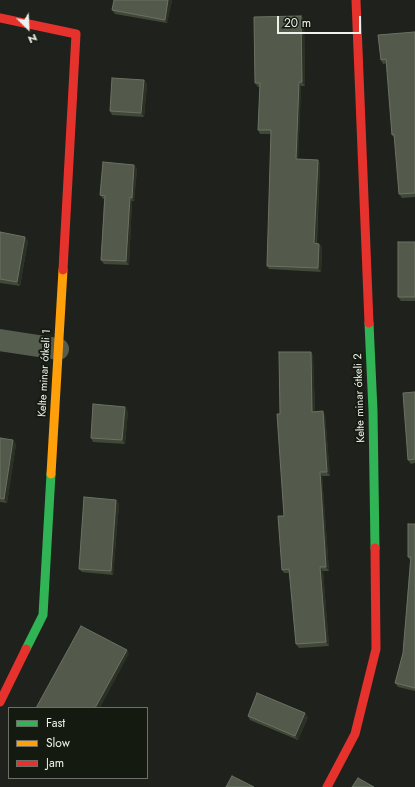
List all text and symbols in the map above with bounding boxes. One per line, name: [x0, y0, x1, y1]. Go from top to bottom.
north arrow: [8, 8, 48, 48]
scale bar: [279, 8, 363, 34]
text: 20 m: [284, 14, 311, 32]
text: N: [26, 30, 40, 48]
street label: Kelte minar ótkeli 1: [36, 329, 54, 417]
street label: Kelte minar ótkeli 2: [352, 353, 368, 443]
legend: [8, 707, 148, 779]
text: Fast: [46, 714, 65, 732]
text: Slow: [46, 734, 70, 752]
text: Jam: [46, 754, 64, 772]

